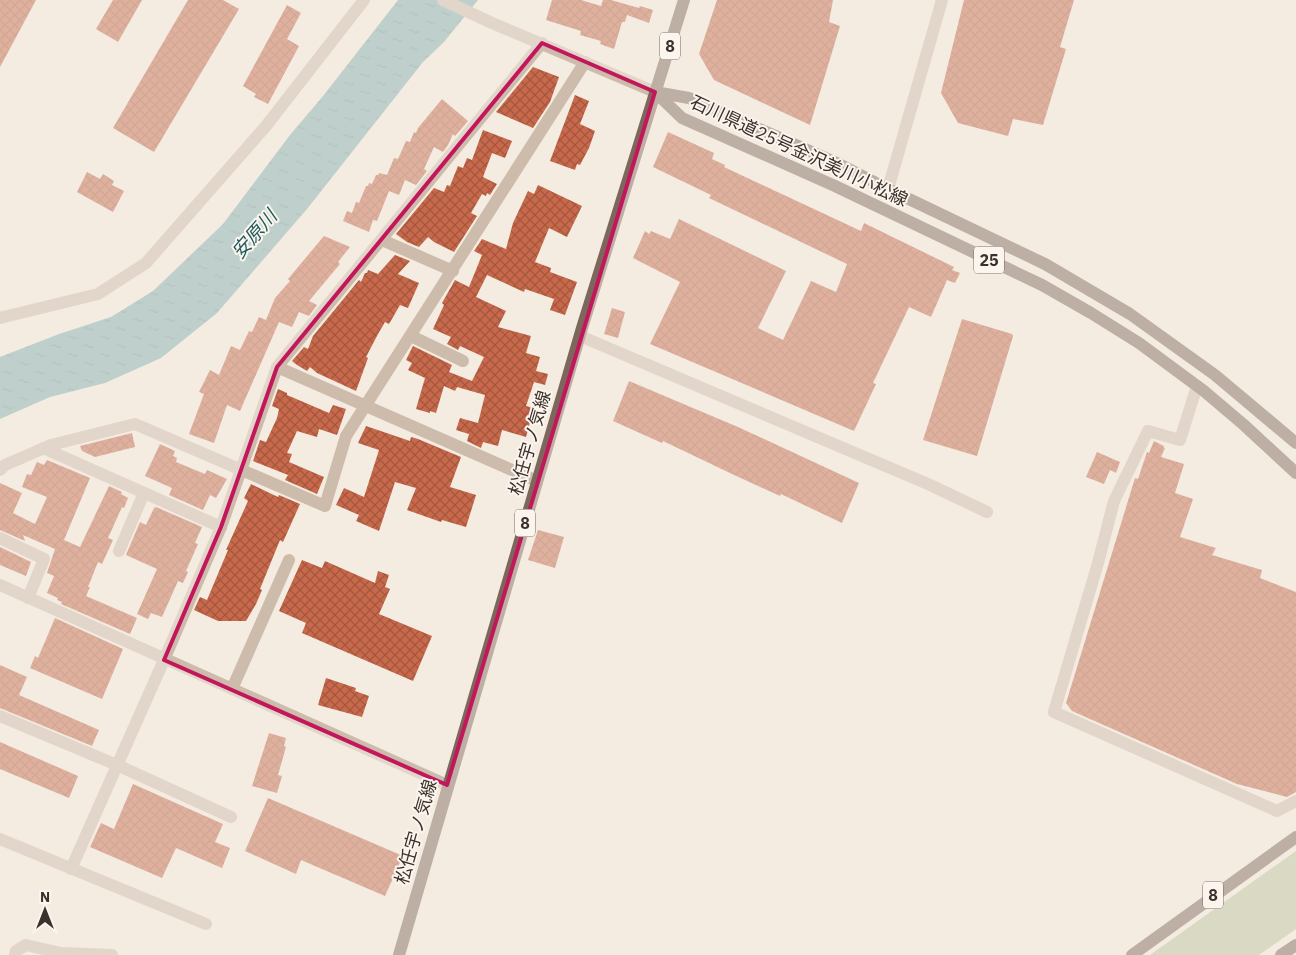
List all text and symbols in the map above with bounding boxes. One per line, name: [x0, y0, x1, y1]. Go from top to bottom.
road number: 8: [660, 32, 680, 59]
street label: 石川県道25号金沢美川小松線: [687, 90, 912, 211]
water label: 安原川: [226, 203, 283, 263]
road number: 25: [974, 246, 1004, 274]
street label: 松任宇ノ気線: [504, 388, 555, 498]
road number: 8: [515, 509, 535, 536]
street label: 松任宇ノ気線: [390, 777, 441, 887]
road number: 8: [1203, 882, 1223, 908]
north arrow: [20, 885, 70, 935]
text: N: [40, 888, 50, 906]

